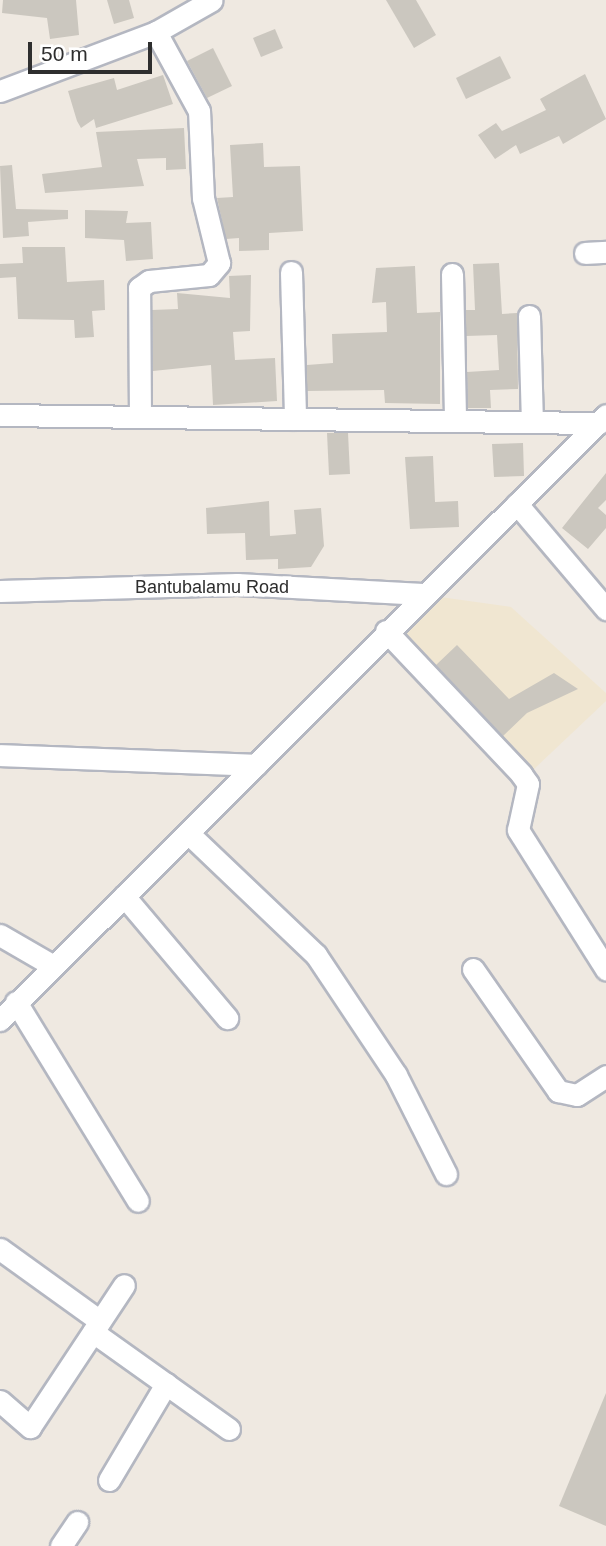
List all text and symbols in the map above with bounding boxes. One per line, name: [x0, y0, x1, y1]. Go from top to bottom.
scale bar: [32, 28, 156, 72]
text: 50 m: [41, 42, 88, 65]
street label: Bantubalamu Road: [135, 576, 289, 598]

